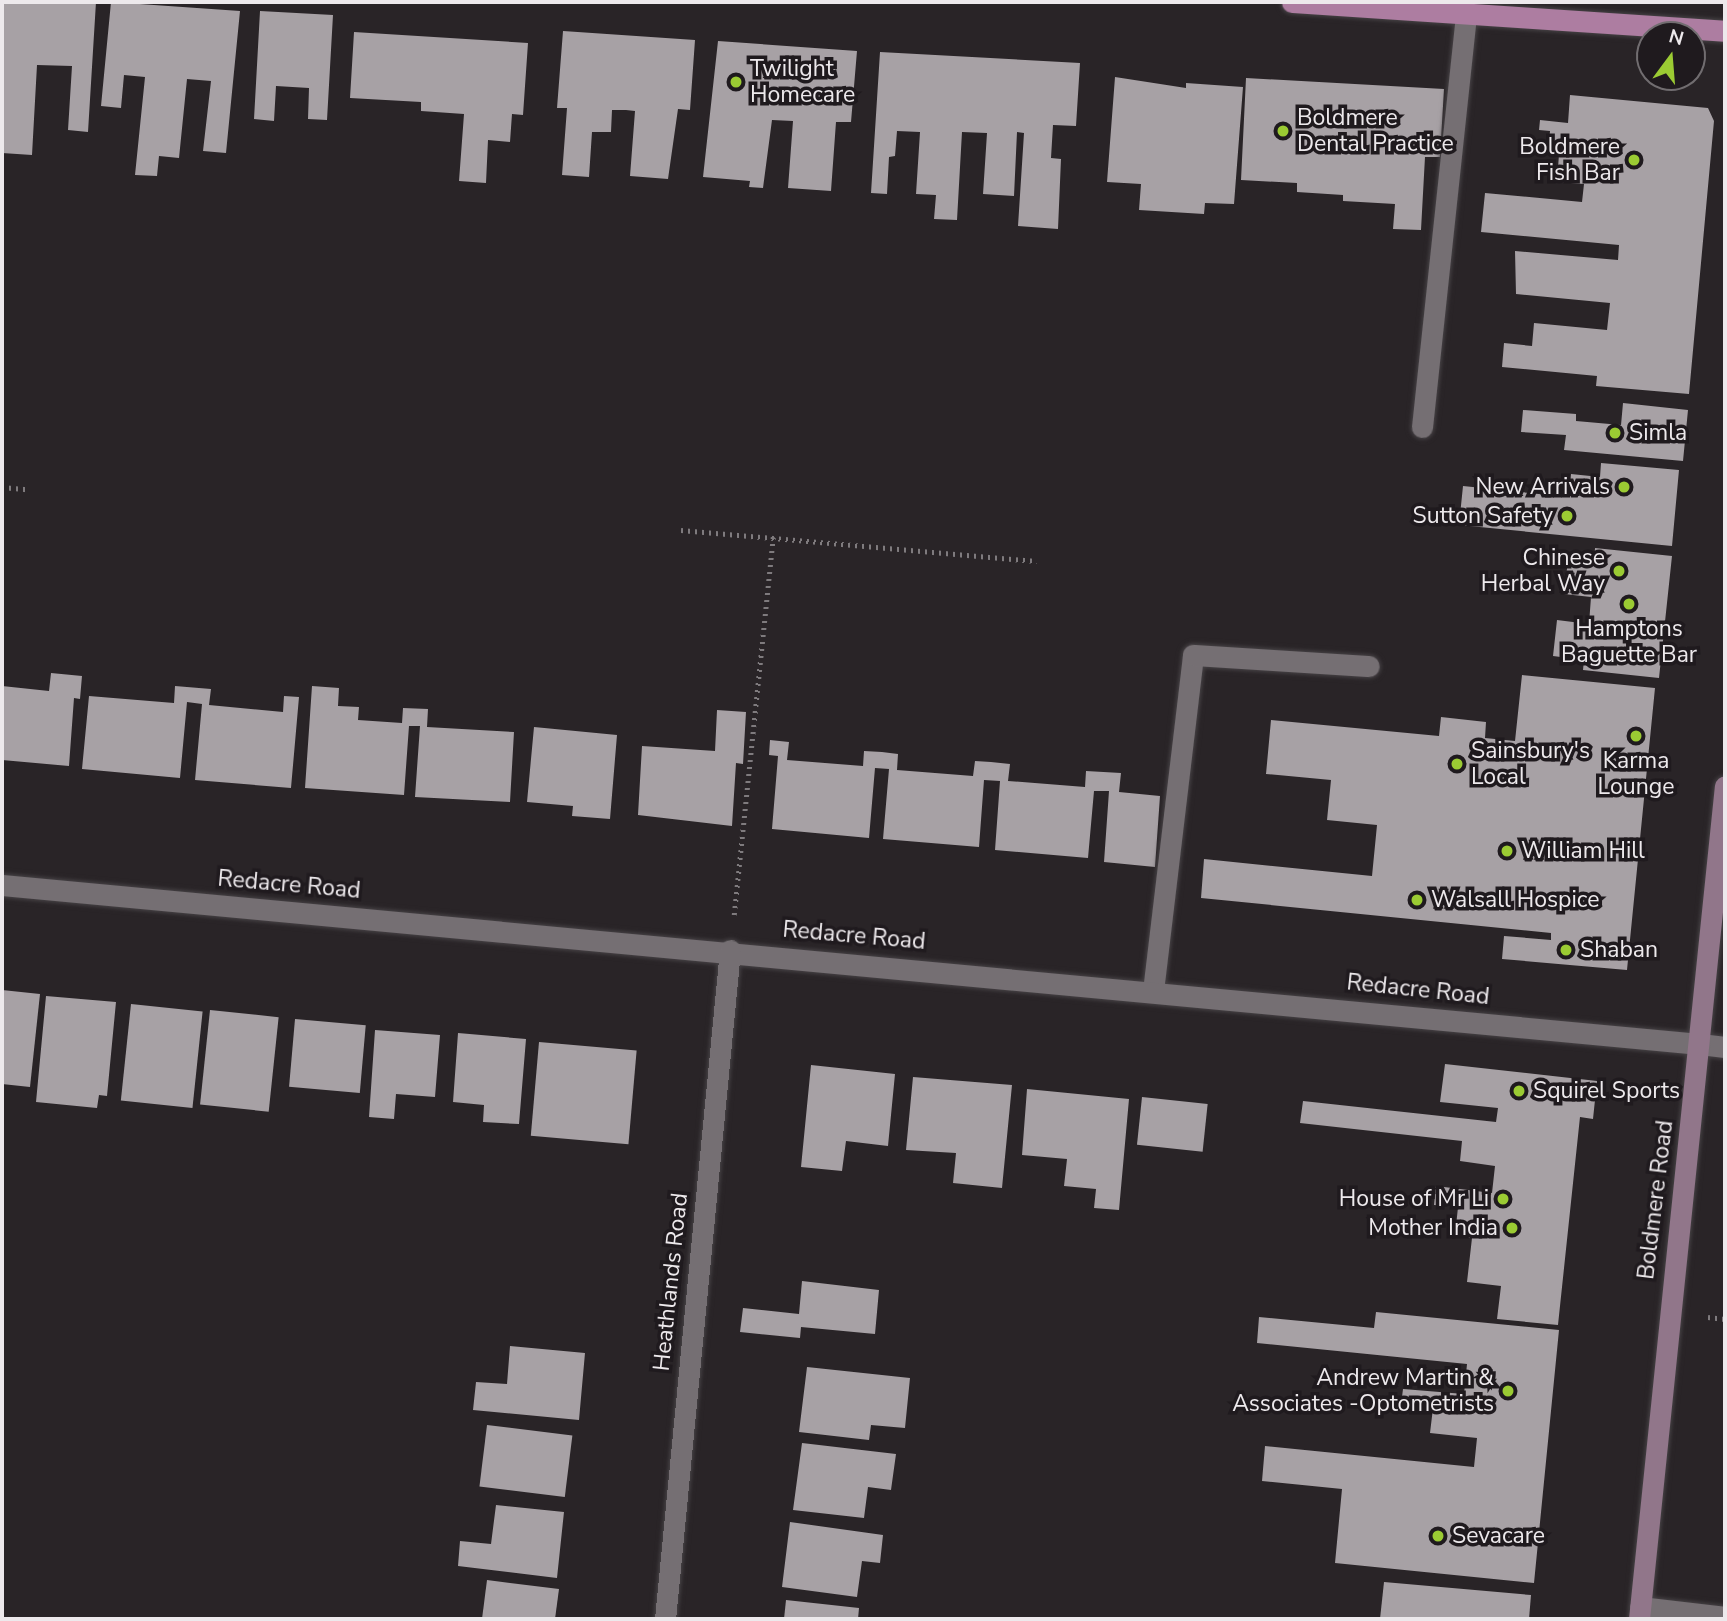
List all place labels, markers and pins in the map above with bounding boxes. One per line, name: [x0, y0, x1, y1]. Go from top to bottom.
place label: Twilight Homecare: [750, 55, 855, 109]
marker: Twilight Homecare: [728, 74, 744, 90]
place label: Boldmere Dental Practice: [1297, 104, 1454, 158]
marker: Boldmere Dental Practice: [1275, 123, 1291, 139]
place label: Boldmere Fish Bar: [1519, 133, 1620, 187]
marker: Boldmere Fish Bar: [1626, 152, 1642, 168]
place label: Simla: [1629, 419, 1687, 447]
marker: Simla: [1607, 425, 1623, 441]
place label: New Arrivals: [1476, 473, 1610, 501]
marker: New Arrivals: [1616, 479, 1632, 495]
place label: Sutton Safety: [1413, 502, 1553, 530]
marker: Sutton Safety: [1559, 508, 1575, 524]
place label: Chinese Herbal Way: [1481, 544, 1605, 598]
marker: Chinese Herbal Way: [1611, 563, 1627, 579]
marker: Hamptons Baguette Bar: [1621, 596, 1637, 612]
place label: Hamptons Baguette Bar: [1561, 615, 1697, 669]
marker: Karma Lounge: [1628, 728, 1644, 744]
place label: Sainsbury's Local: [1471, 737, 1590, 791]
place label: Karma Lounge: [1598, 747, 1674, 801]
marker: Sainsbury's Local: [1449, 756, 1465, 772]
place label: William Hill: [1521, 837, 1645, 865]
marker: William Hill: [1499, 843, 1515, 859]
place label: Walsall Hospice: [1431, 886, 1599, 914]
marker: Walsall Hospice: [1409, 892, 1425, 908]
place label: Shaban: [1580, 936, 1658, 964]
marker: Shaban: [1558, 942, 1574, 958]
place label: Squirel Sports: [1533, 1077, 1680, 1105]
marker: Squirel Sports: [1511, 1083, 1527, 1099]
place label: House of Mr Li: [1339, 1185, 1489, 1213]
marker: House of Mr Li: [1495, 1191, 1511, 1207]
place label: Mother India: [1368, 1214, 1498, 1242]
marker: Mother India: [1504, 1220, 1520, 1236]
place label: Andrew Martin & Associates -Optometrists: [1232, 1364, 1494, 1418]
marker: Andrew Martin & Associates -Optometrists: [1500, 1383, 1516, 1399]
place label: Sevacare: [1452, 1522, 1545, 1550]
marker: Sevacare: [1430, 1528, 1446, 1544]

